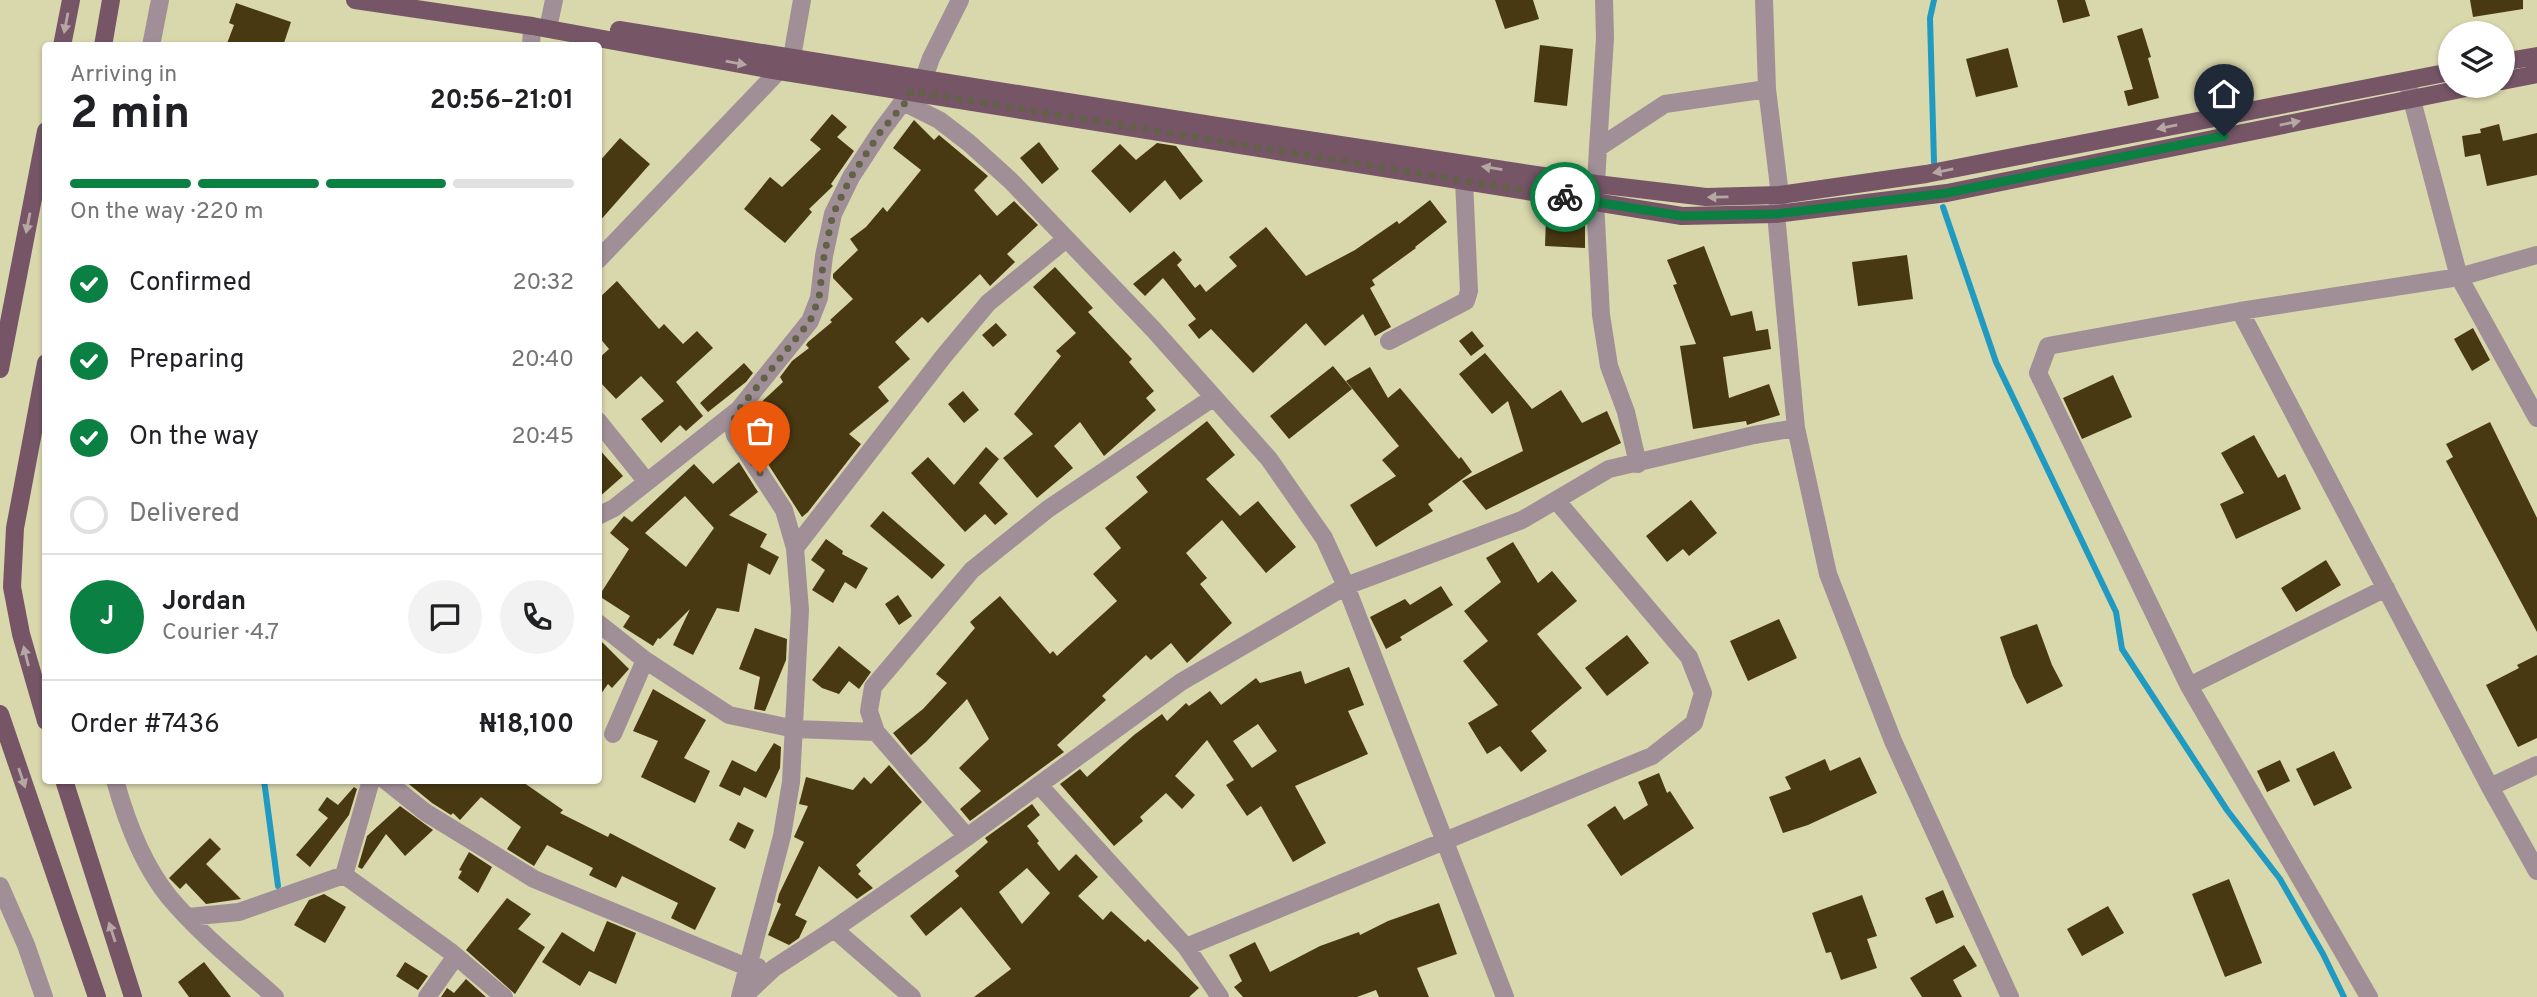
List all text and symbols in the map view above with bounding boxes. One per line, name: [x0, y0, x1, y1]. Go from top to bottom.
one-way arrow: [61, 12, 72, 34]
map controls: [2438, 21, 2515, 98]
button: layers: [2438, 21, 2515, 98]
one-way arrow: [725, 58, 747, 69]
text: Arriving in: [70, 61, 177, 90]
pin: [2194, 64, 2254, 136]
icon: home: [2205, 75, 2243, 113]
text: 20:56–21:01: [430, 85, 574, 118]
text: 2 min: [70, 86, 190, 145]
one-way arrow: [2279, 117, 2301, 128]
one-way arrow: [2155, 122, 2177, 133]
one-way arrow: [1481, 162, 1503, 173]
courier: [1530, 162, 1600, 232]
one-way arrow: [1932, 165, 1954, 176]
icon: bike: [1546, 178, 1584, 216]
one-way arrow: [1706, 191, 1728, 202]
text: On the way · 220 m: [70, 198, 264, 227]
one-way arrow: [22, 212, 33, 234]
icon: check: [70, 265, 108, 303]
text: Confirmed: [129, 267, 252, 300]
text: 20:32: [513, 269, 574, 298]
icon: check: [70, 342, 108, 380]
text: Preparing: [129, 344, 244, 377]
text: 20:40: [511, 346, 574, 375]
pin: [730, 401, 790, 473]
icon: bag: [741, 412, 779, 450]
icon: check: [70, 419, 108, 457]
text: On the way: [129, 421, 259, 454]
text: 20:45: [511, 423, 574, 452]
text: Delivered: [129, 498, 240, 531]
button: chat: [408, 580, 482, 654]
button: phone: [500, 580, 574, 654]
text: Jordan: [162, 586, 246, 619]
text: J: [100, 601, 114, 634]
text: Courier · 4.7: [162, 619, 279, 648]
one-way arrow: [20, 645, 31, 667]
text: Order #7436: [70, 709, 220, 742]
text: ₦18,100: [479, 709, 574, 742]
one-way arrow: [17, 768, 28, 789]
one-way arrow: [106, 922, 117, 943]

